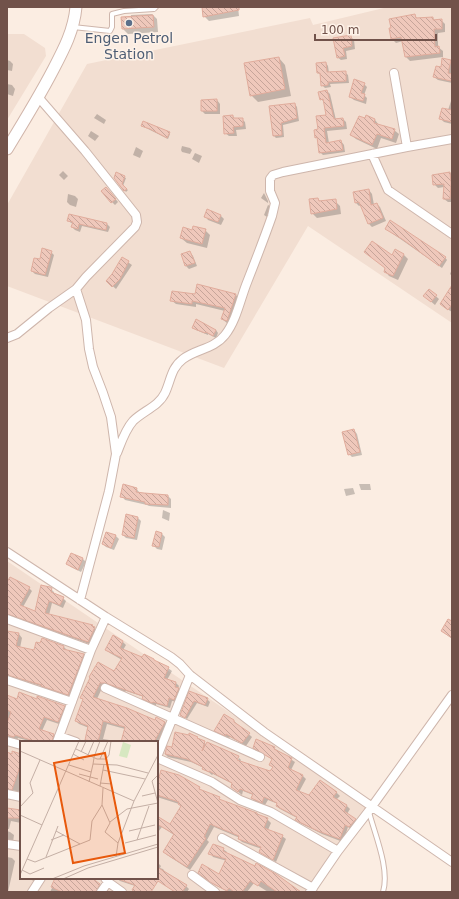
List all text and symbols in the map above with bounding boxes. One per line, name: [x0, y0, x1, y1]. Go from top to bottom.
scale bar: [315, 16, 436, 42]
marker: Engen Petrol Station: [124, 18, 134, 28]
text: 100 m: [321, 23, 359, 37]
place label: Engen Petrol Station: [85, 30, 173, 62]
inset map: [20, 741, 158, 879]

